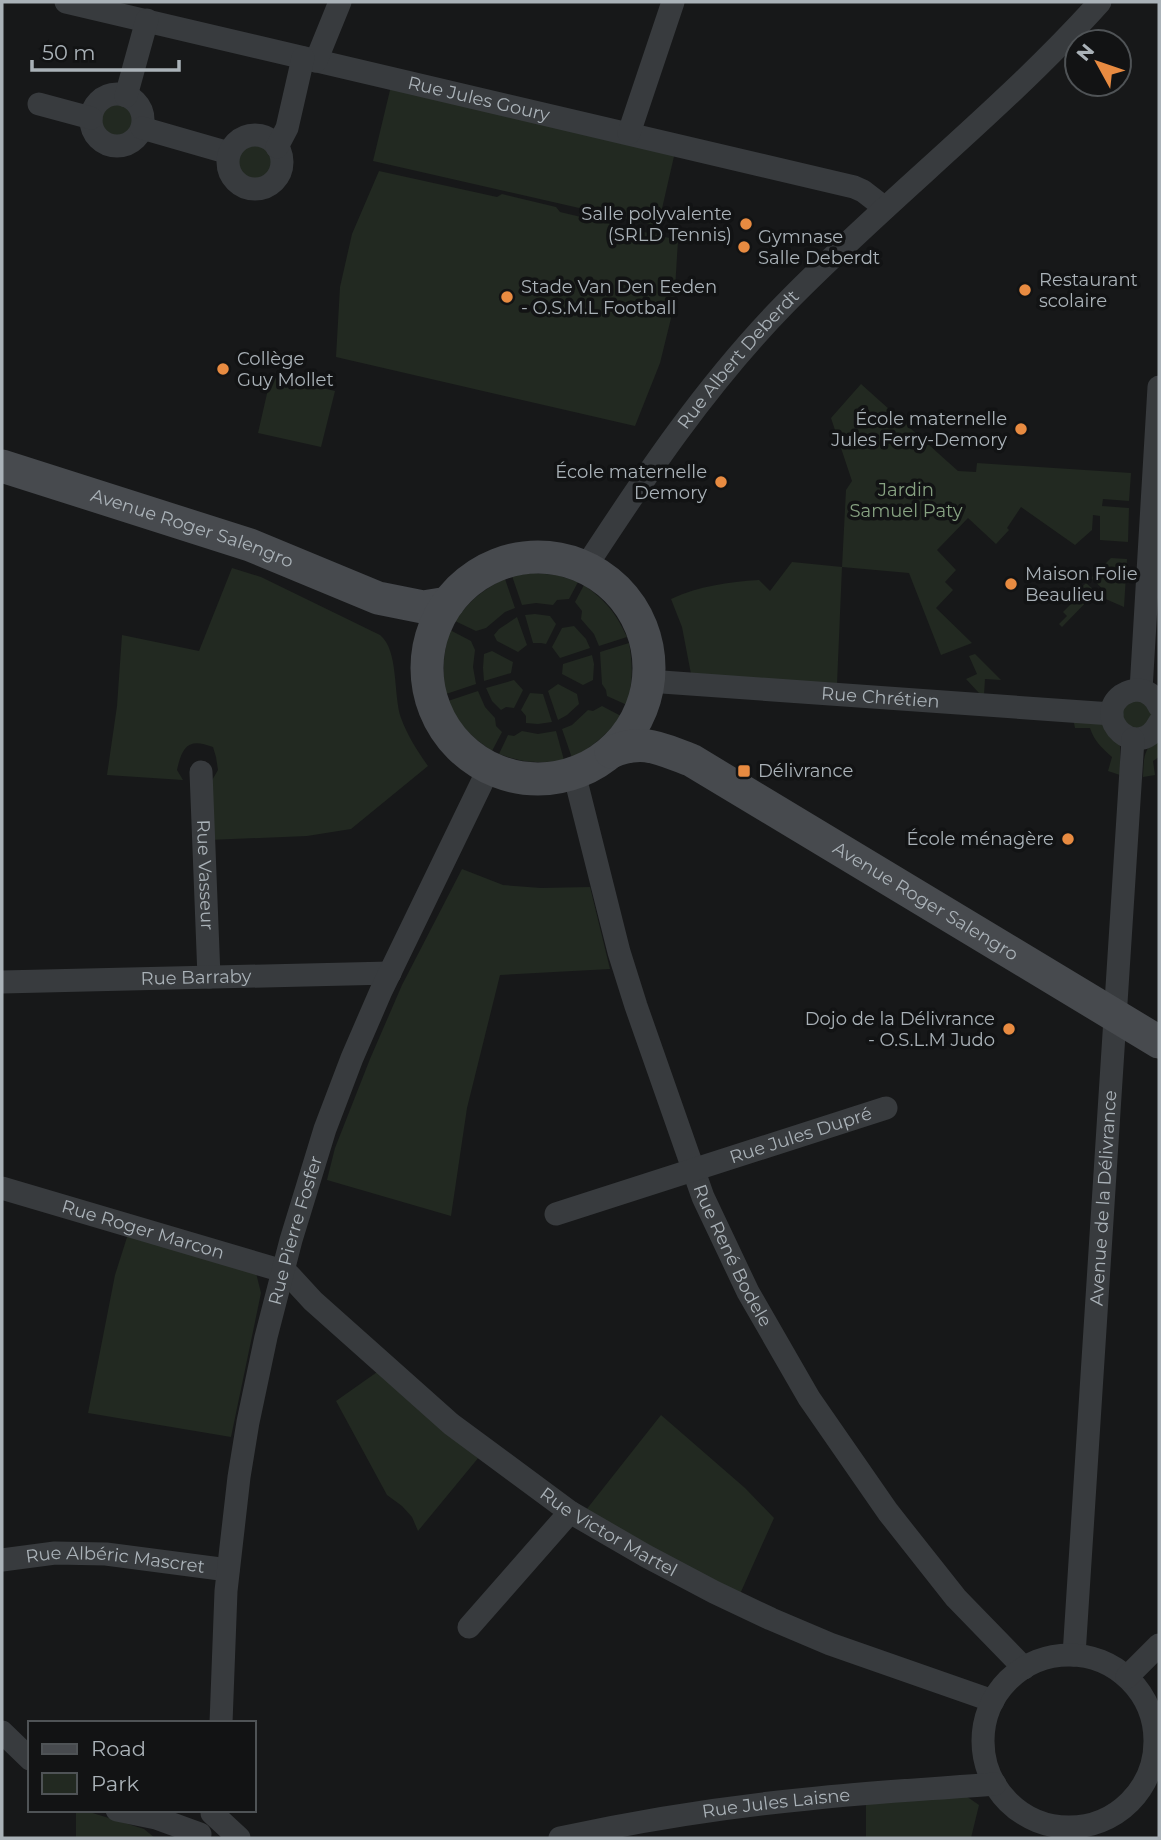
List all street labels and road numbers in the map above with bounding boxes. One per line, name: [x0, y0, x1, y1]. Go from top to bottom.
street label: Rue Jules Goury: [406, 72, 552, 126]
street label: Rue Albert Deberdt: [673, 285, 804, 434]
street label: Avenue Roger Salengro: [88, 484, 297, 573]
street label: Rue Chrétien: [820, 682, 940, 713]
street label: Rue Vasseur: [192, 819, 218, 931]
street label: Avenue Roger Salengro: [829, 837, 1022, 966]
street label: Rue Barraby: [140, 965, 252, 990]
street label: Avenue de la Délivrance: [1086, 1089, 1121, 1306]
street label: Rue Jules Dupré: [727, 1102, 875, 1169]
street label: Rue Pierre Fosfer: [264, 1153, 327, 1307]
street label: Rue René Bodele: [688, 1181, 777, 1331]
street label: Rue Roger Marcon: [59, 1195, 227, 1264]
street label: Rue Victor Martel: [536, 1483, 681, 1582]
street label: Rue Albéric Mascret: [24, 1542, 206, 1578]
street label: Rue Jules Laisne: [701, 1784, 851, 1823]

